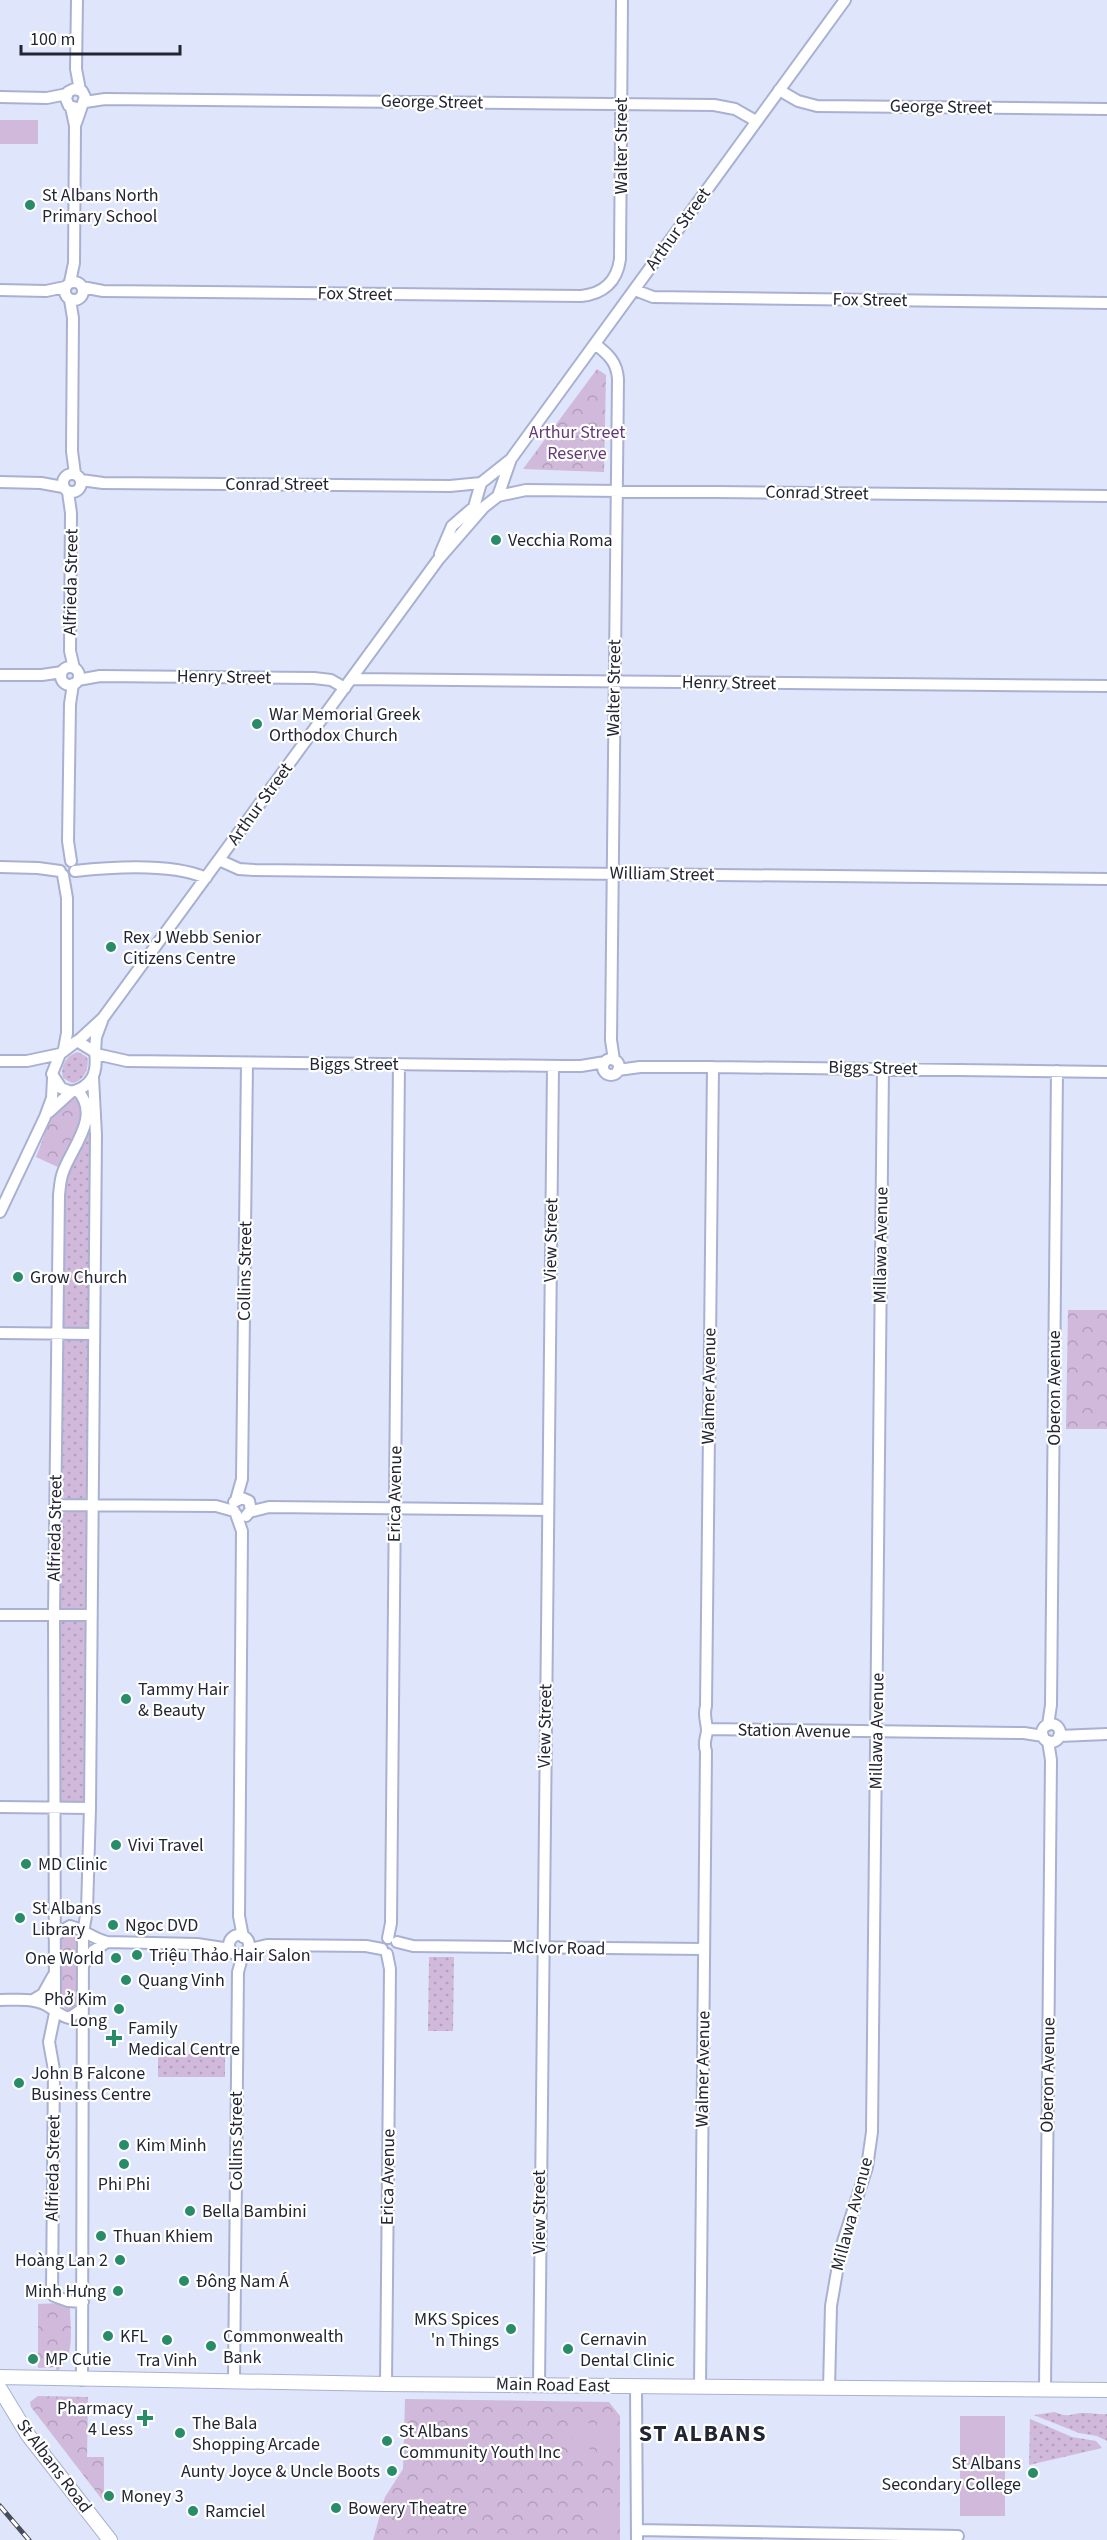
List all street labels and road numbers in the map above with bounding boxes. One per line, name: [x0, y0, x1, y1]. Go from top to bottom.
street label: George Street: [381, 89, 483, 115]
street label: George Street: [890, 94, 992, 120]
street label: Walter Street: [609, 97, 634, 195]
street label: Arthur Street: [639, 183, 717, 275]
street label: Fox Street: [317, 281, 393, 307]
street label: Fox Street: [832, 287, 908, 313]
street label: Conrad Street: [225, 472, 329, 497]
street label: Conrad Street: [765, 480, 869, 506]
street label: Alfrieda Street: [58, 528, 84, 636]
street label: Walter Street: [601, 639, 627, 737]
street label: Henry Street: [177, 664, 271, 690]
street label: Henry Street: [682, 670, 776, 696]
street label: Arthur Street: [221, 758, 299, 850]
street label: William Street: [609, 861, 715, 887]
street label: Biggs Street: [309, 1052, 399, 1077]
street label: Biggs Street: [828, 1055, 918, 1081]
street label: Millawa Avenue: [867, 1186, 895, 1304]
street label: View Street: [538, 1198, 564, 1282]
street label: Collins Street: [232, 1221, 258, 1321]
street label: Walmer Avenue: [695, 1327, 723, 1445]
street label: Oberon Avenue: [1042, 1330, 1067, 1446]
street label: Erica Avenue: [382, 1446, 408, 1542]
street label: Alfrieda Street: [42, 1474, 68, 1582]
street label: Millawa Avenue: [863, 1672, 891, 1790]
street label: View Street: [532, 1684, 558, 1768]
street label: Station Avenue: [737, 1718, 851, 1744]
street label: McIvor Road: [512, 1935, 606, 1961]
street label: Walmer Avenue: [689, 2010, 717, 2128]
street label: Oberon Avenue: [1034, 2017, 1062, 2133]
street label: Collins Street: [224, 2091, 249, 2191]
street label: Alfrieda Street: [40, 2114, 66, 2222]
street label: Erica Avenue: [375, 2129, 401, 2225]
street label: Millawa Avenue: [825, 2154, 879, 2274]
street label: View Street: [527, 2170, 552, 2254]
street label: Main Road East: [496, 2372, 610, 2398]
street label: St Albans Road: [10, 2414, 98, 2518]

